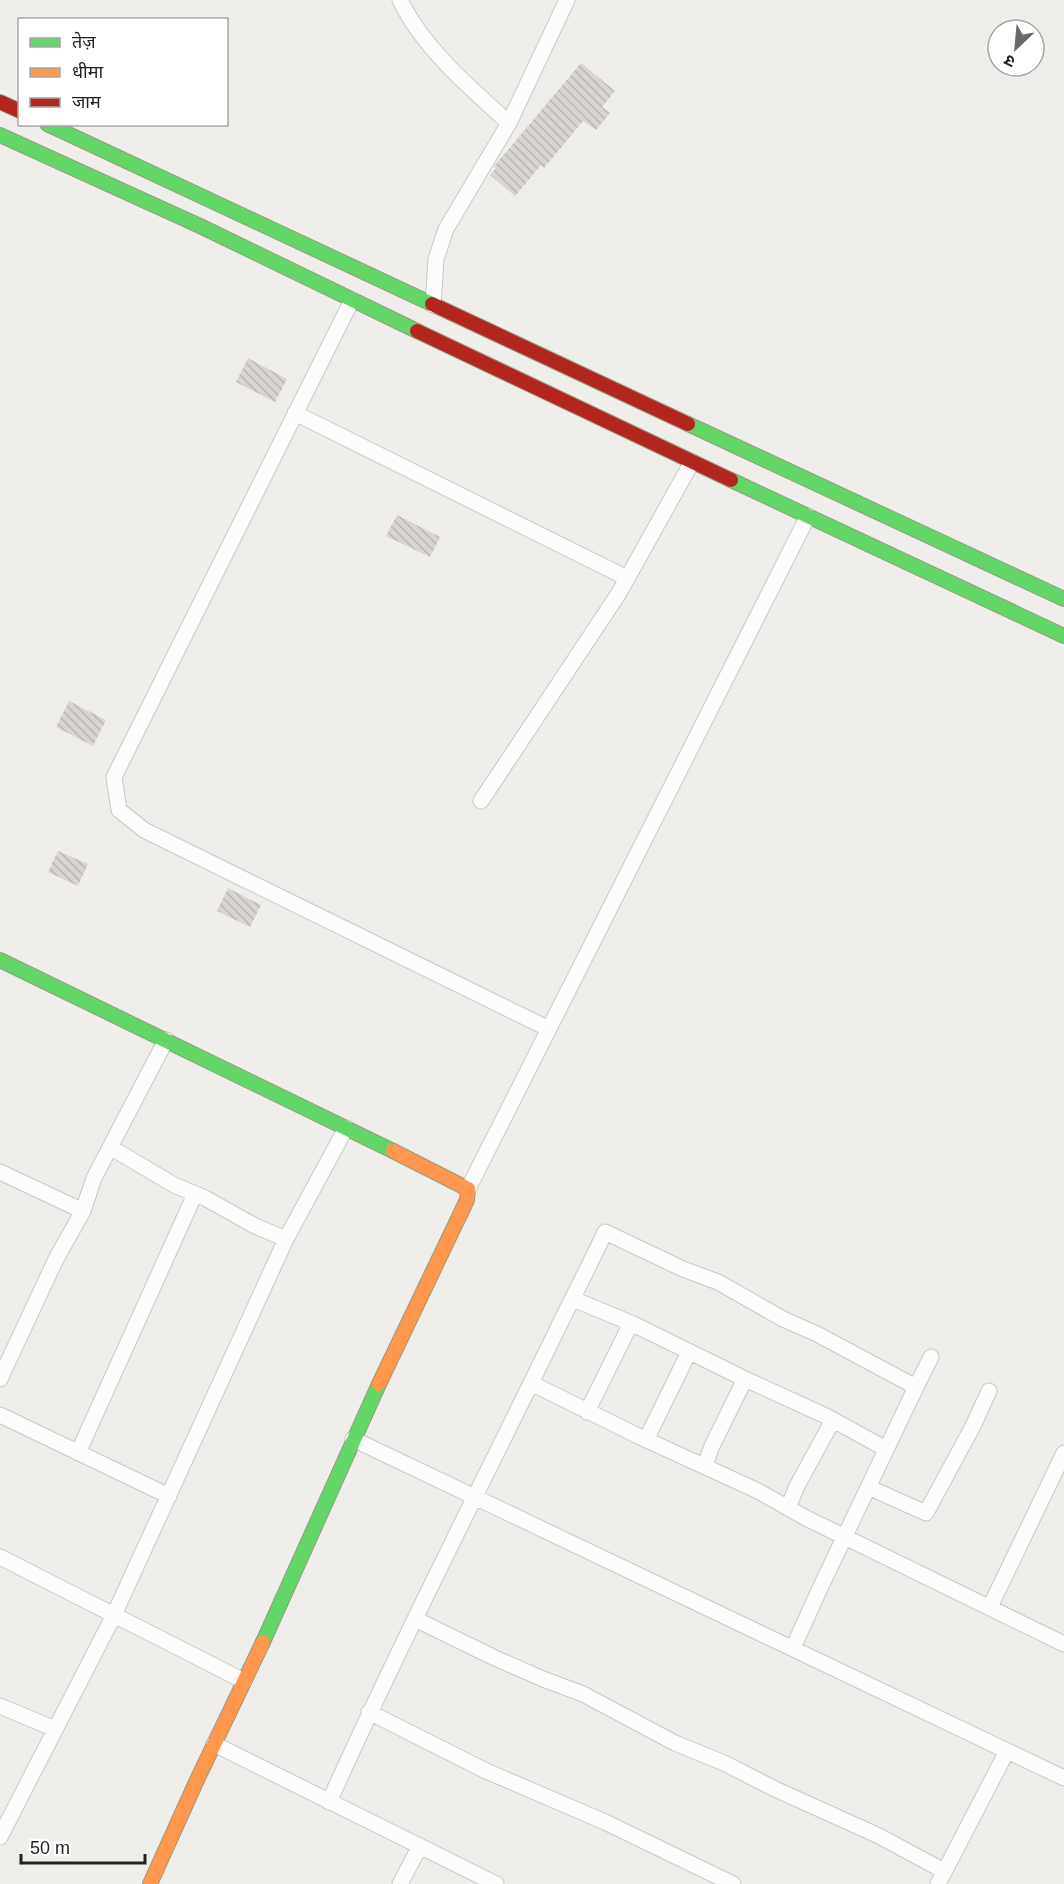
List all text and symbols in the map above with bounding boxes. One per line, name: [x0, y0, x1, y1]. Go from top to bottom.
legend: [18, 18, 228, 126]
north arrow: [986, 18, 1046, 78]
text: तेज़: [72, 31, 96, 52]
text: उ: [1001, 51, 1018, 71]
text: धीमा: [72, 62, 103, 82]
text: जाम: [72, 92, 102, 112]
scale bar: [21, 1827, 146, 1865]
text: 50 m: [30, 1838, 70, 1858]

